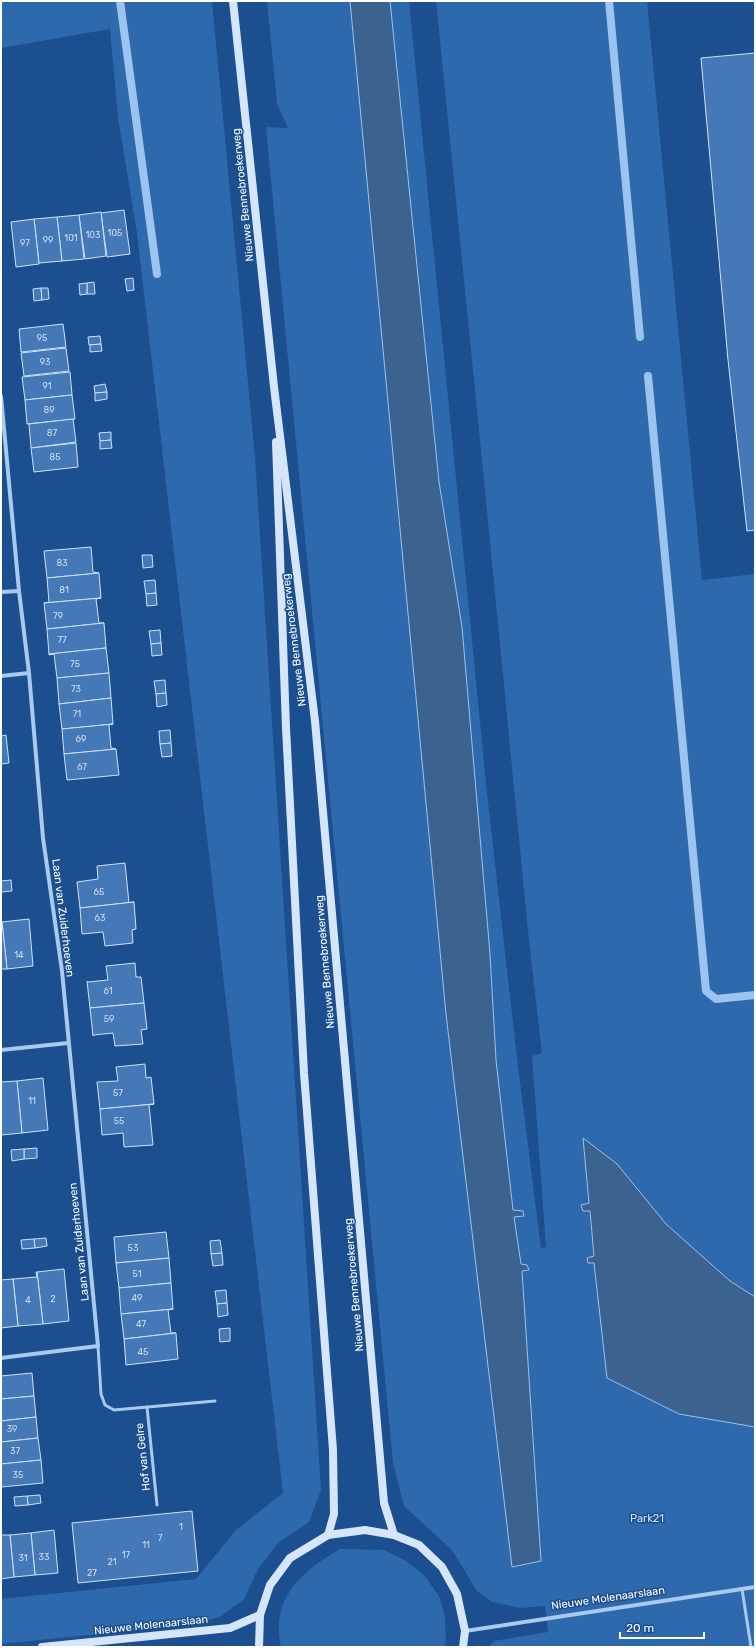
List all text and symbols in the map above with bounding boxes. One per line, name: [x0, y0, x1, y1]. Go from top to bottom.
street label: Nieuwe Bennebroekerweg: [230, 128, 256, 262]
house number: 105: [108, 228, 122, 238]
house number: 103: [86, 230, 100, 240]
house number: 101: [64, 233, 78, 243]
house number: 99: [43, 235, 53, 245]
house number: 97: [20, 238, 30, 248]
house number: 95: [37, 333, 47, 343]
house number: 93: [40, 357, 50, 367]
house number: 91: [42, 381, 52, 391]
house number: 89: [43, 405, 55, 415]
house number: 87: [47, 428, 58, 438]
house number: 85: [49, 452, 61, 462]
house number: 83: [56, 558, 68, 568]
street label: Nieuwe Bennebroekerweg: [279, 573, 309, 707]
house number: 81: [59, 585, 69, 595]
house number: 79: [53, 611, 63, 621]
house number: 77: [57, 635, 67, 645]
house number: 75: [70, 659, 80, 669]
house number: 73: [71, 684, 81, 694]
house number: 71: [73, 709, 81, 719]
house number: 69: [76, 734, 86, 744]
house number: 67: [77, 762, 87, 772]
street label: Laan van Zuiderhoeven: [49, 858, 77, 978]
house number: 65: [94, 887, 104, 897]
street label: Nieuwe Bennebroekerweg: [313, 895, 337, 1029]
house number: 63: [95, 913, 105, 923]
house number: 14: [14, 950, 24, 960]
house number: 61: [103, 986, 113, 996]
house number: 59: [104, 1014, 114, 1024]
house number: 57: [113, 1088, 123, 1098]
house number: 11: [28, 1096, 36, 1106]
house number: 55: [114, 1116, 124, 1126]
street label: Laan van Zuiderhoeven: [66, 1182, 92, 1302]
street label: Nieuwe Bennebroekerweg: [342, 1218, 366, 1352]
house number: 53: [128, 1243, 138, 1253]
house number: 51: [132, 1269, 142, 1279]
house number: 49: [132, 1293, 142, 1303]
house number: 2: [50, 1294, 56, 1304]
house number: 4: [25, 1295, 31, 1305]
house number: 47: [136, 1319, 146, 1329]
house number: 45: [138, 1347, 148, 1357]
street label: Hof van Gelre: [133, 1422, 153, 1492]
house number: 39: [7, 1424, 17, 1434]
house number: 37: [10, 1446, 20, 1456]
house number: 35: [13, 1470, 23, 1480]
park label: Park21: [630, 1512, 664, 1525]
house number: 1: [179, 1522, 183, 1532]
house number: 7: [158, 1533, 163, 1543]
house number: 11: [142, 1540, 150, 1550]
house number: 17: [122, 1550, 131, 1560]
house number: 33: [39, 1552, 49, 1562]
house number: 31: [18, 1553, 28, 1563]
house number: 21: [107, 1557, 117, 1567]
house number: 27: [87, 1568, 97, 1578]
street label: Nieuwe Molenaarslaan: [550, 1584, 666, 1612]
street label: Nieuwe Molenaarslaan: [93, 1613, 209, 1637]
scale bar: [620, 1614, 704, 1640]
text: 20 m: [626, 1621, 654, 1635]

